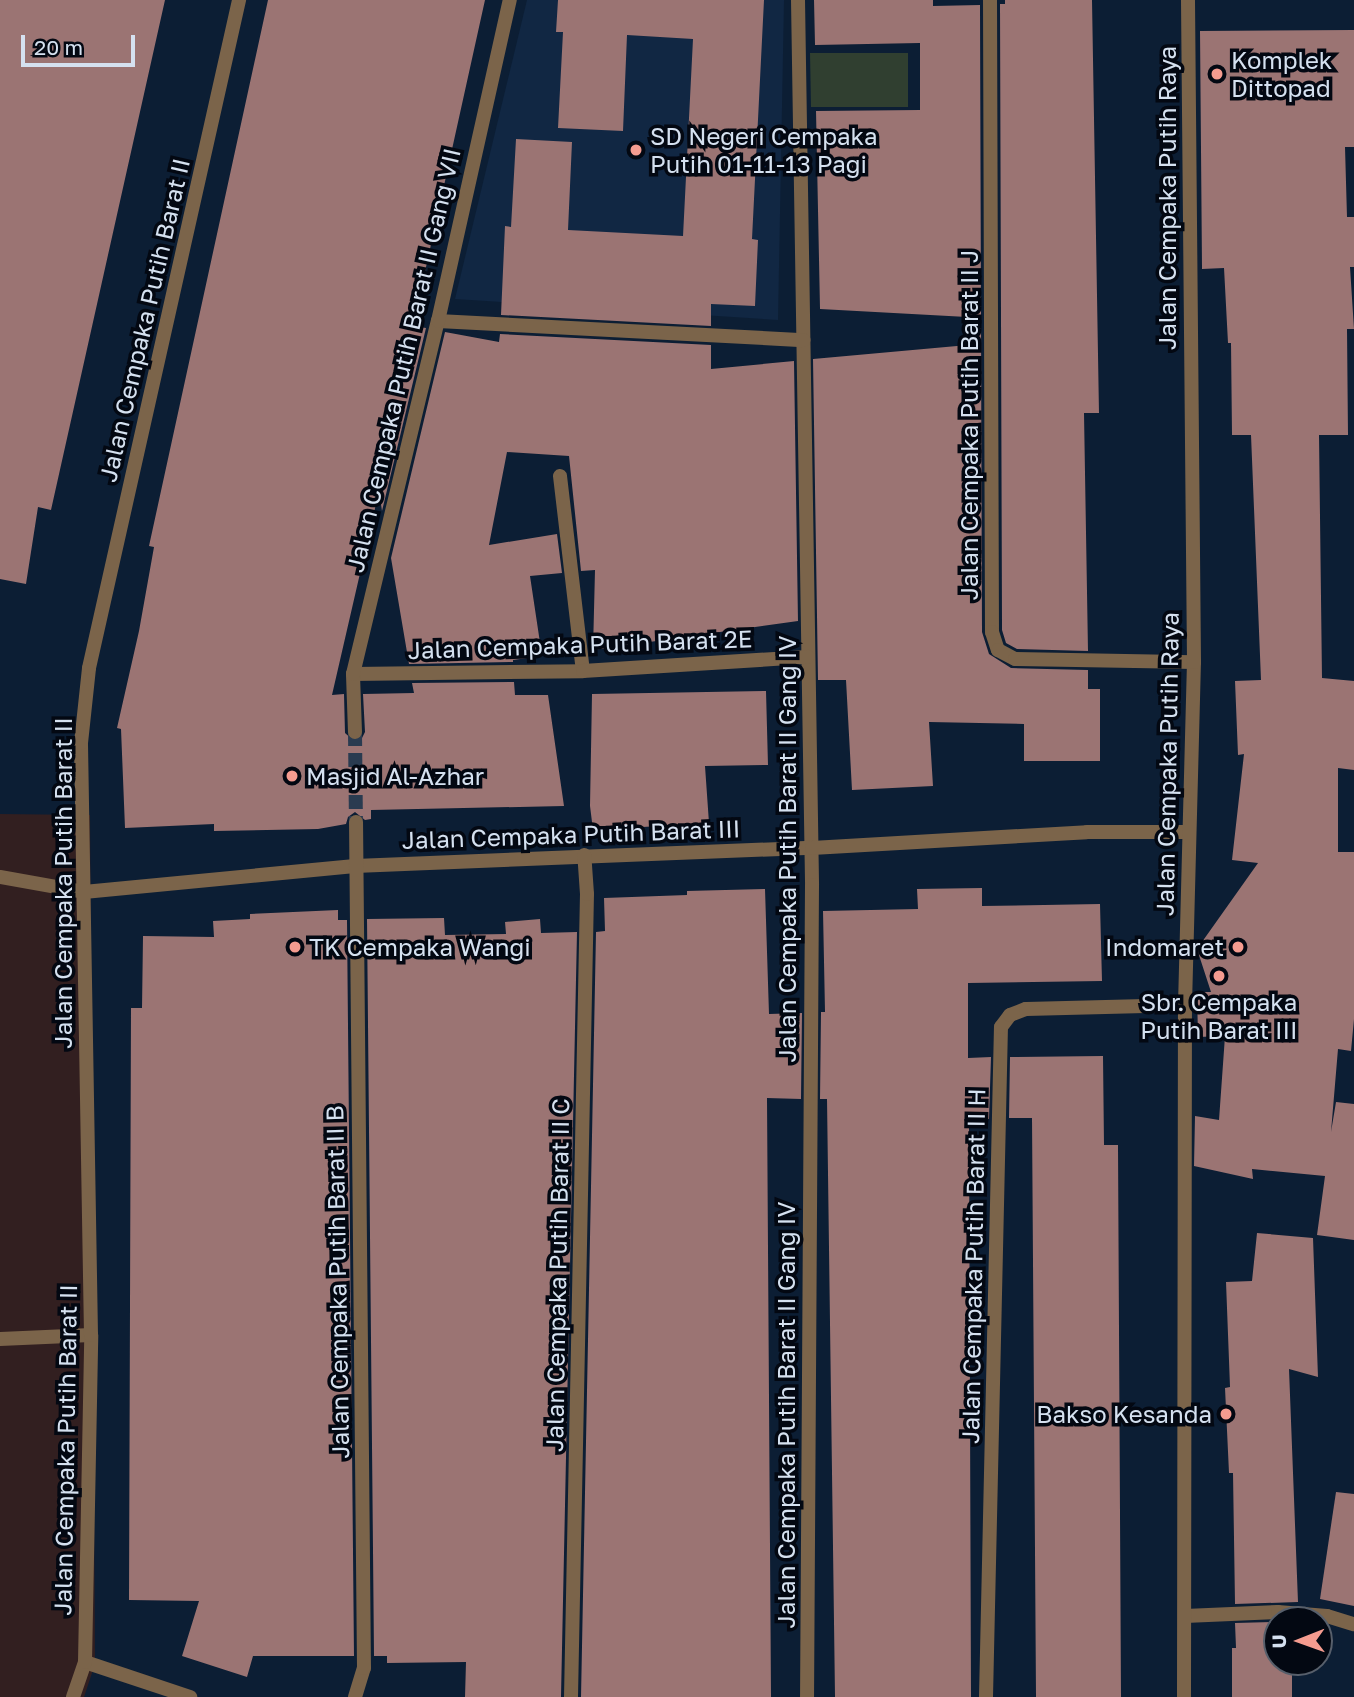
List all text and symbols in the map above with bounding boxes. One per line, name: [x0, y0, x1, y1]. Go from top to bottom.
scale bar: [24, 21, 138, 65]
text: 20 m: [34, 34, 83, 60]
street label: Jalan Cempaka Putih Raya: [1153, 46, 1181, 350]
place label: Komplek Dittopad: [1231, 46, 1332, 102]
marker: Komplek Dittopad: [1209, 66, 1225, 82]
place label: SD Negeri Cempaka Putih 01-11-13 Pagi: [650, 122, 877, 178]
marker: SD Negeri Cempaka Putih 01-11-13 Pagi: [628, 142, 644, 158]
street label: Jalan Cempaka Putih Barat II Gang VII: [340, 145, 466, 575]
street label: Jalan Cempaka Putih Barat II: [93, 155, 195, 485]
street label: Jalan Cempaka Putih Barat II J: [955, 250, 983, 600]
street label: Jalan Cempaka Putih Raya: [1150, 612, 1184, 916]
street label: Jalan Cempaka Putih Barat 2E: [407, 624, 753, 664]
street label: Jalan Cempaka Putih Barat II Gang IV: [773, 636, 801, 1062]
street label: Jalan Cempaka Putih Barat II: [49, 717, 77, 1049]
place label: Masjid Al-Azhar: [306, 762, 484, 790]
marker: Masjid Al-Azhar: [284, 768, 300, 784]
street label: Jalan Cempaka Putih Barat III: [401, 814, 741, 854]
place label: TK Cempaka Wangi: [309, 933, 531, 961]
place label: Indomaret: [1105, 933, 1224, 961]
marker: TK Cempaka Wangi: [287, 939, 303, 955]
marker: Indomaret: [1230, 939, 1246, 955]
marker: Sbr. Cempaka Putih Barat III: [1211, 968, 1227, 984]
place label: Sbr. Cempaka Putih Barat III: [1140, 988, 1298, 1044]
street label: Jalan Cempaka Putih Barat II H: [955, 1088, 991, 1444]
street label: Jalan Cempaka Putih Barat II C: [540, 1098, 574, 1452]
street label: Jalan Cempaka Putih Barat II B: [320, 1105, 354, 1459]
street label: Jalan Cempaka Putih Barat II Gang IV: [772, 1202, 800, 1628]
street label: Jalan Cempaka Putih Barat II: [48, 1284, 82, 1616]
place label: Bakso Kesanda: [1036, 1400, 1212, 1428]
marker: Bakso Kesanda: [1218, 1406, 1234, 1422]
north arrow: [1263, 1606, 1333, 1676]
text: U: [1267, 1634, 1290, 1648]

